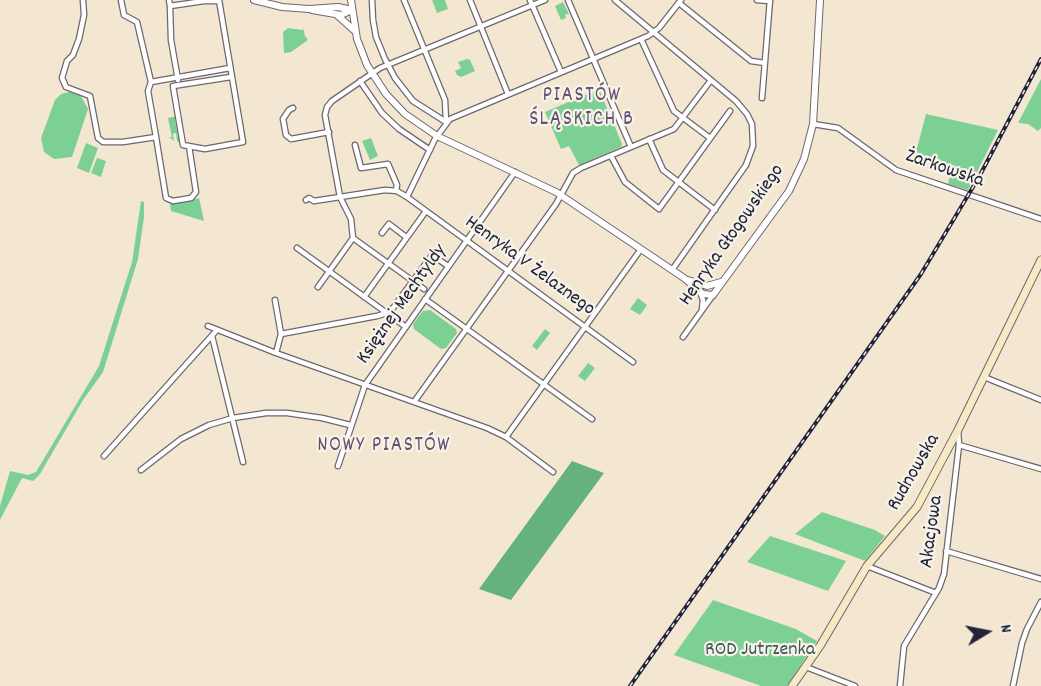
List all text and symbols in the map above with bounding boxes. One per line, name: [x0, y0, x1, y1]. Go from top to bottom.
district label: PIASTÓW ŚLĄSKICH B: [529, 84, 635, 134]
street label: Żarkowska: [901, 145, 987, 195]
street label: Henryka Głogowskiego: [675, 161, 791, 311]
street label: Henryka V Żelaznego: [459, 212, 599, 322]
street label: Księżnej Mechtyldy: [353, 240, 453, 370]
street label: Rudnowska: [883, 430, 947, 516]
district label: NOWY PIASTÓW: [317, 434, 451, 460]
street label: Akacjowa: [916, 494, 950, 570]
north arrow: [957, 602, 1017, 662]
text: N: [993, 623, 1017, 635]
park label: ROD Jutrzenka: [705, 639, 815, 663]

